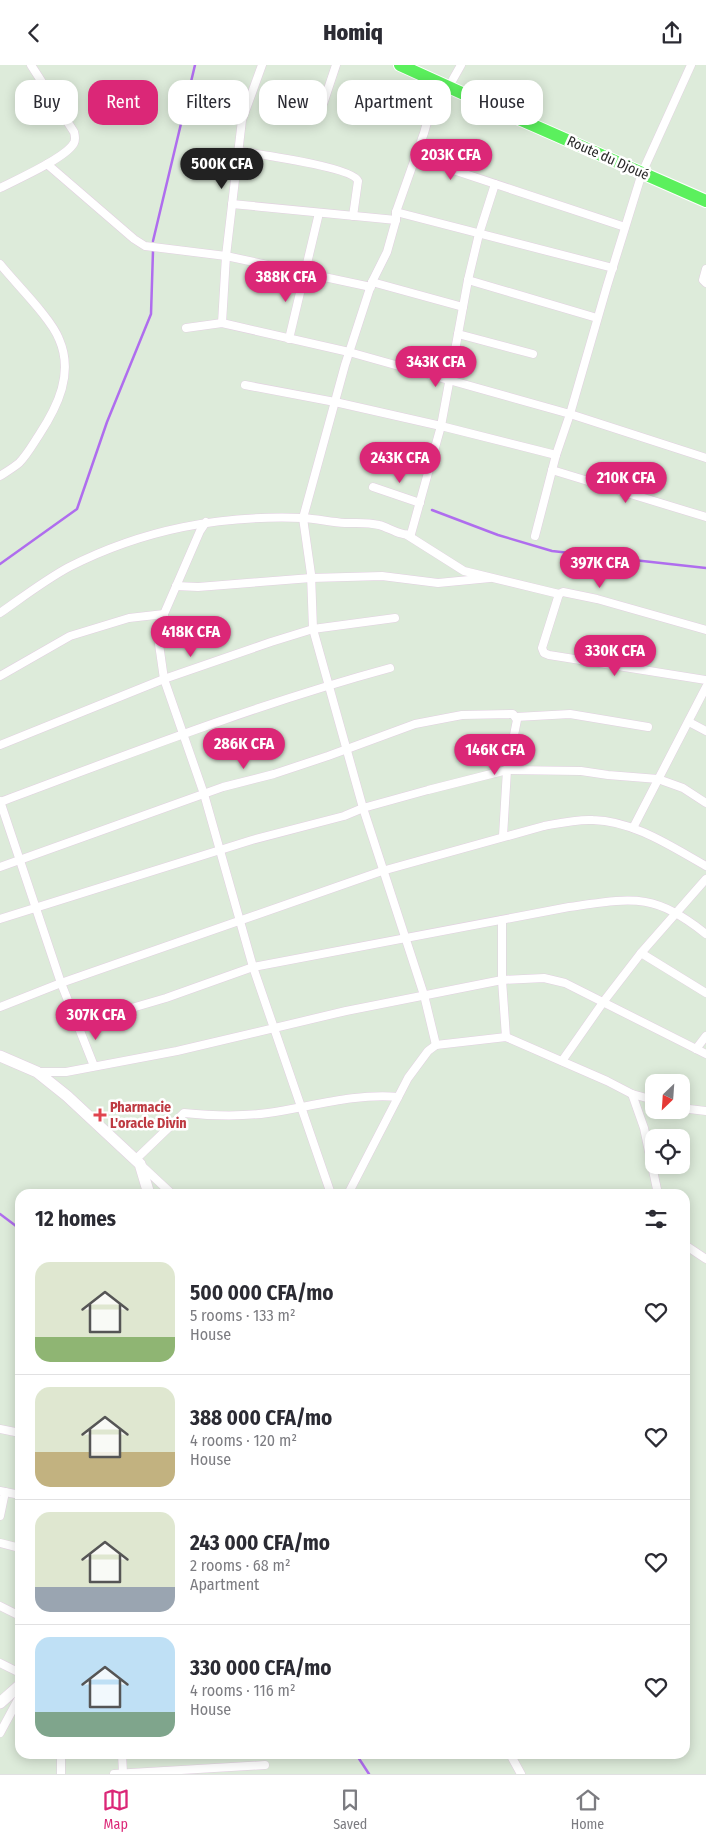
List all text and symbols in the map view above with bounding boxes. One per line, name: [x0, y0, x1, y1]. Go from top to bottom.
icon: back: [20, 19, 48, 47]
text: Homiq: [323, 19, 383, 46]
icon: share: [658, 19, 686, 47]
chip: Buy: [15, 80, 78, 125]
chip: Rent: [88, 80, 158, 125]
chip: Filters: [168, 80, 249, 125]
chip: New: [259, 80, 327, 125]
chip: Apartment: [337, 80, 451, 125]
chip: House: [461, 80, 543, 125]
street label: Route du Djoué: [564, 132, 652, 184]
pin: 203K CFA: [399, 139, 503, 181]
text: 203K CFA: [421, 145, 481, 164]
pin: 500K CFA: [170, 147, 274, 190]
text: 500K CFA: [191, 154, 253, 173]
pin: 388K CFA: [234, 261, 338, 303]
text: 388K CFA: [256, 267, 316, 286]
pin: 343K CFA: [384, 345, 488, 388]
text: 343K CFA: [406, 352, 466, 371]
pin: 243K CFA: [348, 441, 452, 484]
text: 243K CFA: [371, 448, 429, 467]
pin: 210K CFA: [574, 461, 678, 504]
text: 210K CFA: [597, 468, 655, 487]
pin: 397K CFA: [548, 547, 652, 589]
text: 397K CFA: [571, 553, 629, 572]
pin: 418K CFA: [139, 615, 243, 658]
text: 418K CFA: [162, 622, 220, 641]
pin: 330K CFA: [563, 635, 667, 677]
text: 330K CFA: [585, 641, 645, 660]
pin: 286K CFA: [192, 727, 296, 770]
pin: 146K CFA: [443, 733, 547, 776]
text: 286K CFA: [214, 734, 274, 753]
text: 146K CFA: [465, 740, 525, 759]
pin: 307K CFA: [44, 999, 148, 1041]
text: 307K CFA: [67, 1005, 125, 1024]
north arrow: [645, 1074, 690, 1119]
map controls: [645, 1074, 690, 1174]
place label: Pharmacie L'oracle Divin: [110, 1099, 187, 1132]
marker: Pharmacie L'oracle Divin: [94, 1109, 106, 1121]
button: locate: [645, 1129, 690, 1174]
icon: filters: [642, 1205, 670, 1233]
text: 12 homes: [35, 1206, 116, 1232]
text: 500 000 CFA/mo: [190, 1280, 333, 1306]
icon: home: [75, 1282, 135, 1342]
icon: heart: [642, 1298, 670, 1326]
text: 5 rooms · 133 m²: [190, 1306, 296, 1325]
text: House: [190, 1325, 231, 1344]
text: 388 000 CFA/mo: [190, 1405, 332, 1431]
icon: home: [75, 1407, 135, 1467]
icon: heart: [642, 1423, 670, 1451]
text: 4 rooms · 120 m²: [190, 1431, 297, 1450]
text: House: [190, 1450, 231, 1469]
text: 243 000 CFA/mo: [190, 1530, 330, 1556]
icon: home: [75, 1532, 135, 1592]
icon: heart: [642, 1548, 670, 1576]
text: 2 rooms · 68 m²: [190, 1556, 291, 1575]
text: Apartment: [190, 1575, 259, 1594]
text: 330 000 CFA/mo: [190, 1655, 332, 1681]
icon: home: [75, 1657, 135, 1717]
icon: heart: [642, 1673, 670, 1701]
text: 4 rooms · 116 m²: [190, 1681, 296, 1700]
text: House: [190, 1700, 231, 1719]
tab: Map: [102, 1786, 130, 1833]
tab: Saved: [333, 1786, 367, 1833]
tab: Home: [571, 1786, 604, 1833]

